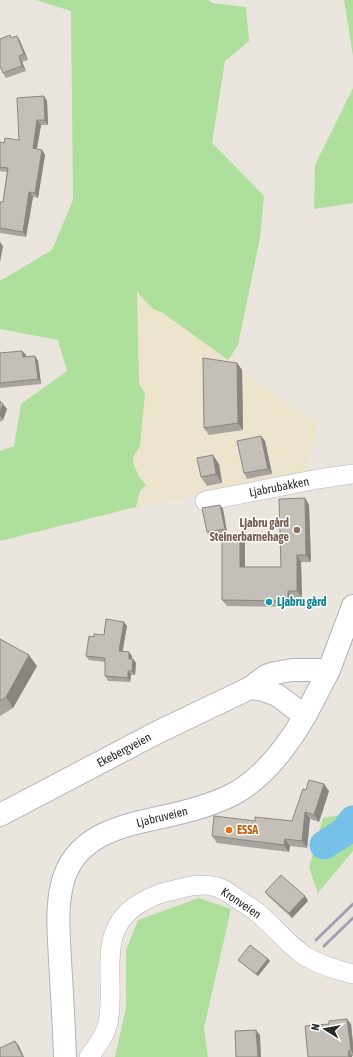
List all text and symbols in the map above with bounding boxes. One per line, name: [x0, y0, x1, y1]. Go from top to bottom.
street label: Ljabrubakken: [248, 474, 310, 500]
place label: Ljabru gård Steinerbarnehage: [210, 516, 290, 544]
marker: Ljabru gård Steinerbarnehage: [292, 525, 302, 535]
place label: Ljabru gård: [277, 595, 327, 609]
marker: Ljabru gård: [264, 597, 274, 607]
street label: Ekebergveien: [94, 730, 154, 770]
street label: Ljabruveien: [135, 804, 189, 830]
place label: ESSA: [237, 823, 258, 837]
marker: ESSA: [224, 825, 234, 835]
street label: Kronveien: [218, 885, 264, 921]
north arrow: [305, 1009, 345, 1049]
text: N: [309, 1023, 322, 1031]

